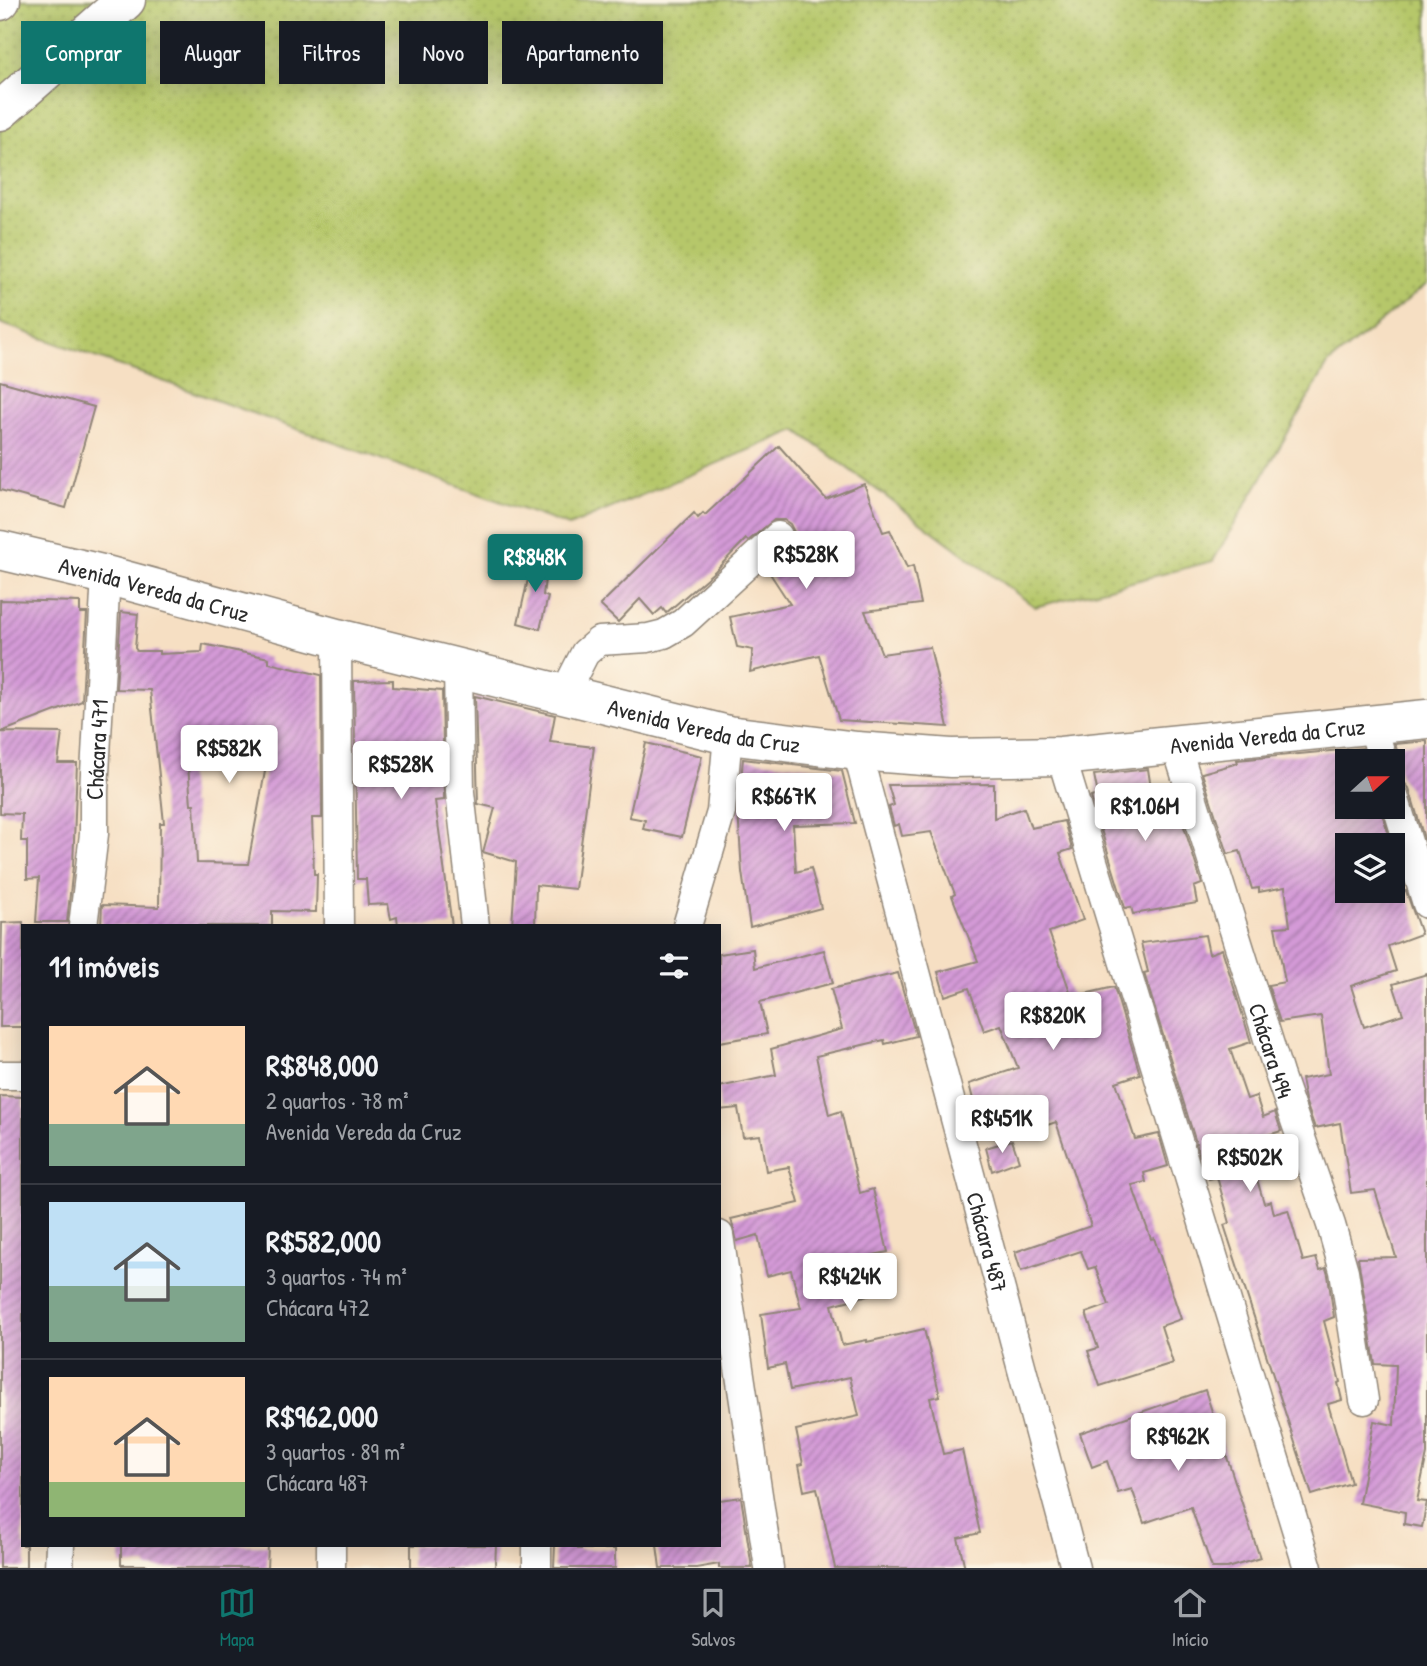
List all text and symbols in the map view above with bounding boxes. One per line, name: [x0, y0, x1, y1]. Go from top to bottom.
chip: Comprar: [21, 21, 146, 84]
chip: Alugar: [160, 21, 265, 84]
chip: Filtros: [279, 21, 385, 84]
chip: Novo: [399, 21, 488, 84]
chip: Apartamento: [502, 21, 663, 84]
pin: R$528K: [749, 532, 863, 591]
pin: R$848K: [478, 534, 592, 594]
text: R$528K: [774, 538, 838, 569]
text: R$848K: [504, 541, 566, 572]
street label: Avenida Vereda da Cruz: [56, 549, 253, 629]
street label: Avenida Vereda da Cruz: [605, 690, 802, 759]
street label: Chácara 471: [79, 699, 115, 800]
street label: Avenida Vereda da Cruz: [1169, 710, 1367, 760]
pin: R$582K: [172, 726, 286, 785]
text: R$582K: [197, 732, 261, 763]
pin: R$528K: [344, 742, 458, 801]
text: R$528K: [369, 748, 433, 779]
north arrow: [1335, 749, 1405, 819]
map controls: [1335, 749, 1405, 903]
pin: R$667K: [727, 774, 841, 833]
text: R$667K: [752, 780, 816, 811]
pin: R$1.06M: [1080, 784, 1210, 843]
text: R$1.06M: [1111, 790, 1179, 821]
button: layers: [1335, 833, 1405, 903]
text: 11 imóveis: [49, 946, 159, 986]
icon: filters: [655, 947, 693, 985]
pin: R$820K: [996, 992, 1110, 1052]
text: R$820K: [1020, 999, 1086, 1030]
street label: Chácara 494: [1242, 999, 1302, 1102]
text: R$848,000: [266, 1045, 378, 1085]
icon: home: [105, 1054, 189, 1138]
text: 2 quartos · 78 m²: [266, 1085, 409, 1116]
pin: R$451K: [945, 1096, 1059, 1155]
text: R$451K: [972, 1102, 1032, 1133]
text: Avenida Vereda da Cruz: [266, 1116, 462, 1147]
pin: R$502K: [1193, 1134, 1307, 1194]
text: R$502K: [1218, 1141, 1282, 1172]
street label: Chácara 487: [960, 1188, 1016, 1295]
text: R$582,000: [266, 1221, 381, 1261]
icon: home: [105, 1230, 189, 1314]
pin: R$424K: [793, 1254, 907, 1313]
text: R$424K: [819, 1260, 881, 1291]
text: 3 quartos · 74 m²: [266, 1261, 407, 1292]
text: Chácara 472: [266, 1292, 369, 1323]
text: R$962,000: [266, 1396, 378, 1436]
icon: home: [105, 1405, 189, 1489]
pin: R$962K: [1121, 1414, 1235, 1473]
text: R$962K: [1147, 1420, 1209, 1451]
text: 3 quartos · 89 m²: [266, 1436, 405, 1467]
text: Chácara 487: [266, 1467, 368, 1498]
tab: Mapa: [218, 1584, 256, 1652]
tab: Salvos: [692, 1584, 735, 1652]
tab: Início: [1171, 1584, 1209, 1652]

